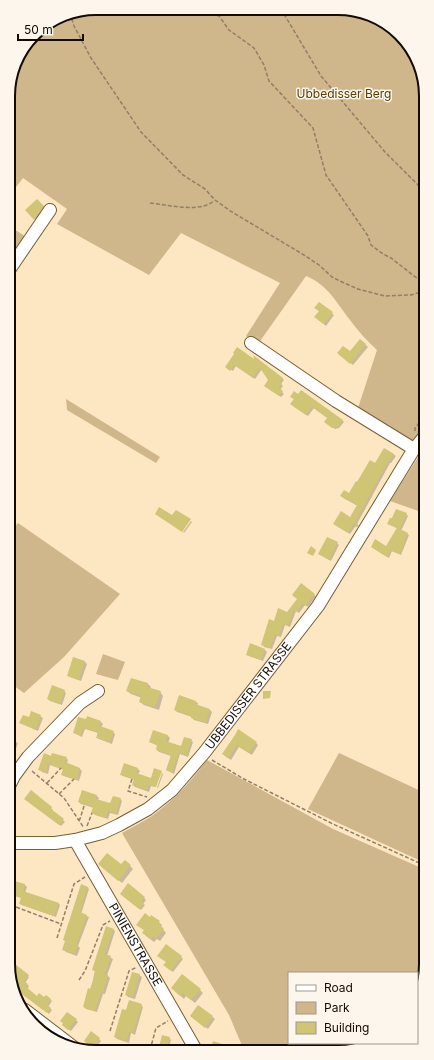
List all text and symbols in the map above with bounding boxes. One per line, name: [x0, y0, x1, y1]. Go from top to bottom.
scale bar: [18, 16, 83, 42]
text: 50 m: [24, 22, 53, 37]
park label: Ubbedisser Berg: [297, 86, 391, 101]
street label: UBBEDISSER STRASSE: [202, 639, 294, 752]
street label: PINIENSTRASSE: [106, 900, 166, 989]
legend: [288, 972, 418, 1044]
text: Road: [324, 980, 353, 995]
text: Park: [324, 1000, 350, 1015]
text: Building: [324, 1020, 369, 1035]

